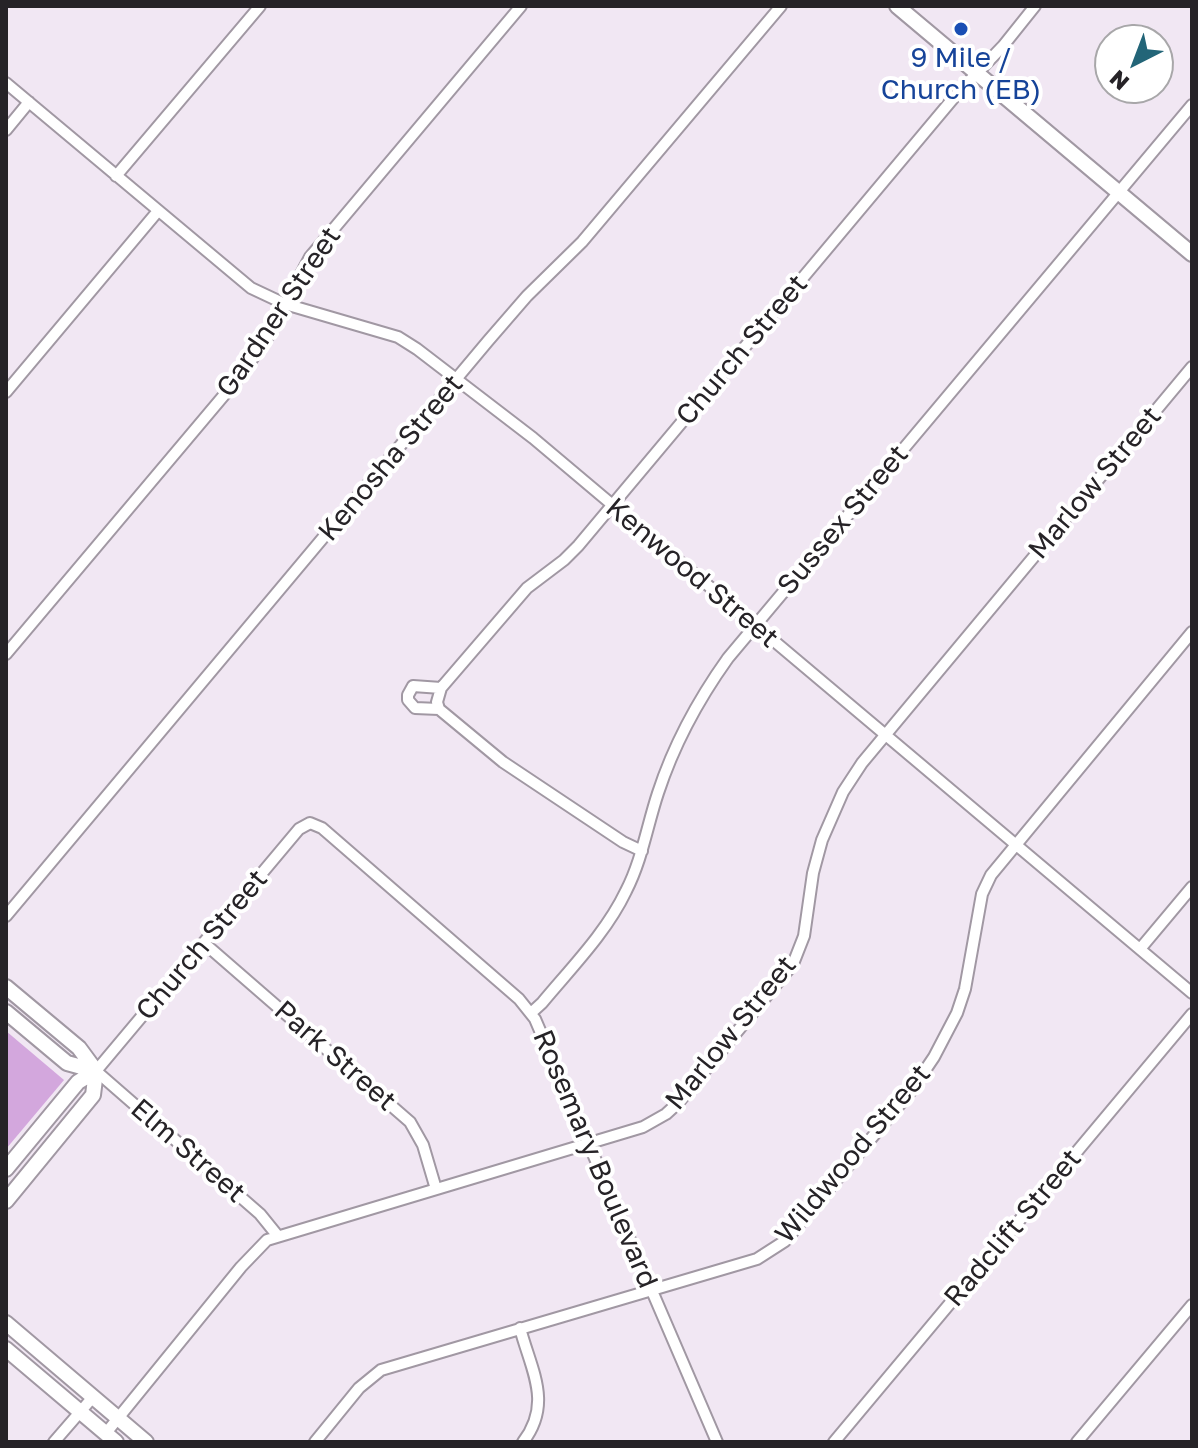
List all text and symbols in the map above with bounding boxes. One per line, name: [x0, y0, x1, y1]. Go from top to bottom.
marker: 9 Mile / Church (EB): [952, 20, 970, 38]
north arrow: [1094, 24, 1174, 104]
place label: 9 Mile / Church (EB): [881, 41, 1041, 107]
text: N: [1104, 65, 1134, 96]
street label: Gardner Street: [210, 221, 348, 403]
street label: Church Street: [669, 268, 815, 432]
street label: Kenosha Street: [312, 368, 470, 548]
street label: Marlow Street: [1022, 400, 1168, 566]
street label: Sussex Street: [771, 438, 915, 602]
street label: Kenwood Street: [599, 491, 785, 655]
street label: Church Street: [129, 863, 275, 1027]
street label: Marlow Street: [659, 949, 803, 1117]
street label: Park Street: [267, 994, 403, 1118]
street label: Rosemary Boulevard: [525, 1025, 665, 1293]
street label: Wildwood Street: [768, 1058, 938, 1250]
street label: Elm Street: [124, 1092, 252, 1210]
street label: Radclift Street: [937, 1142, 1089, 1314]

